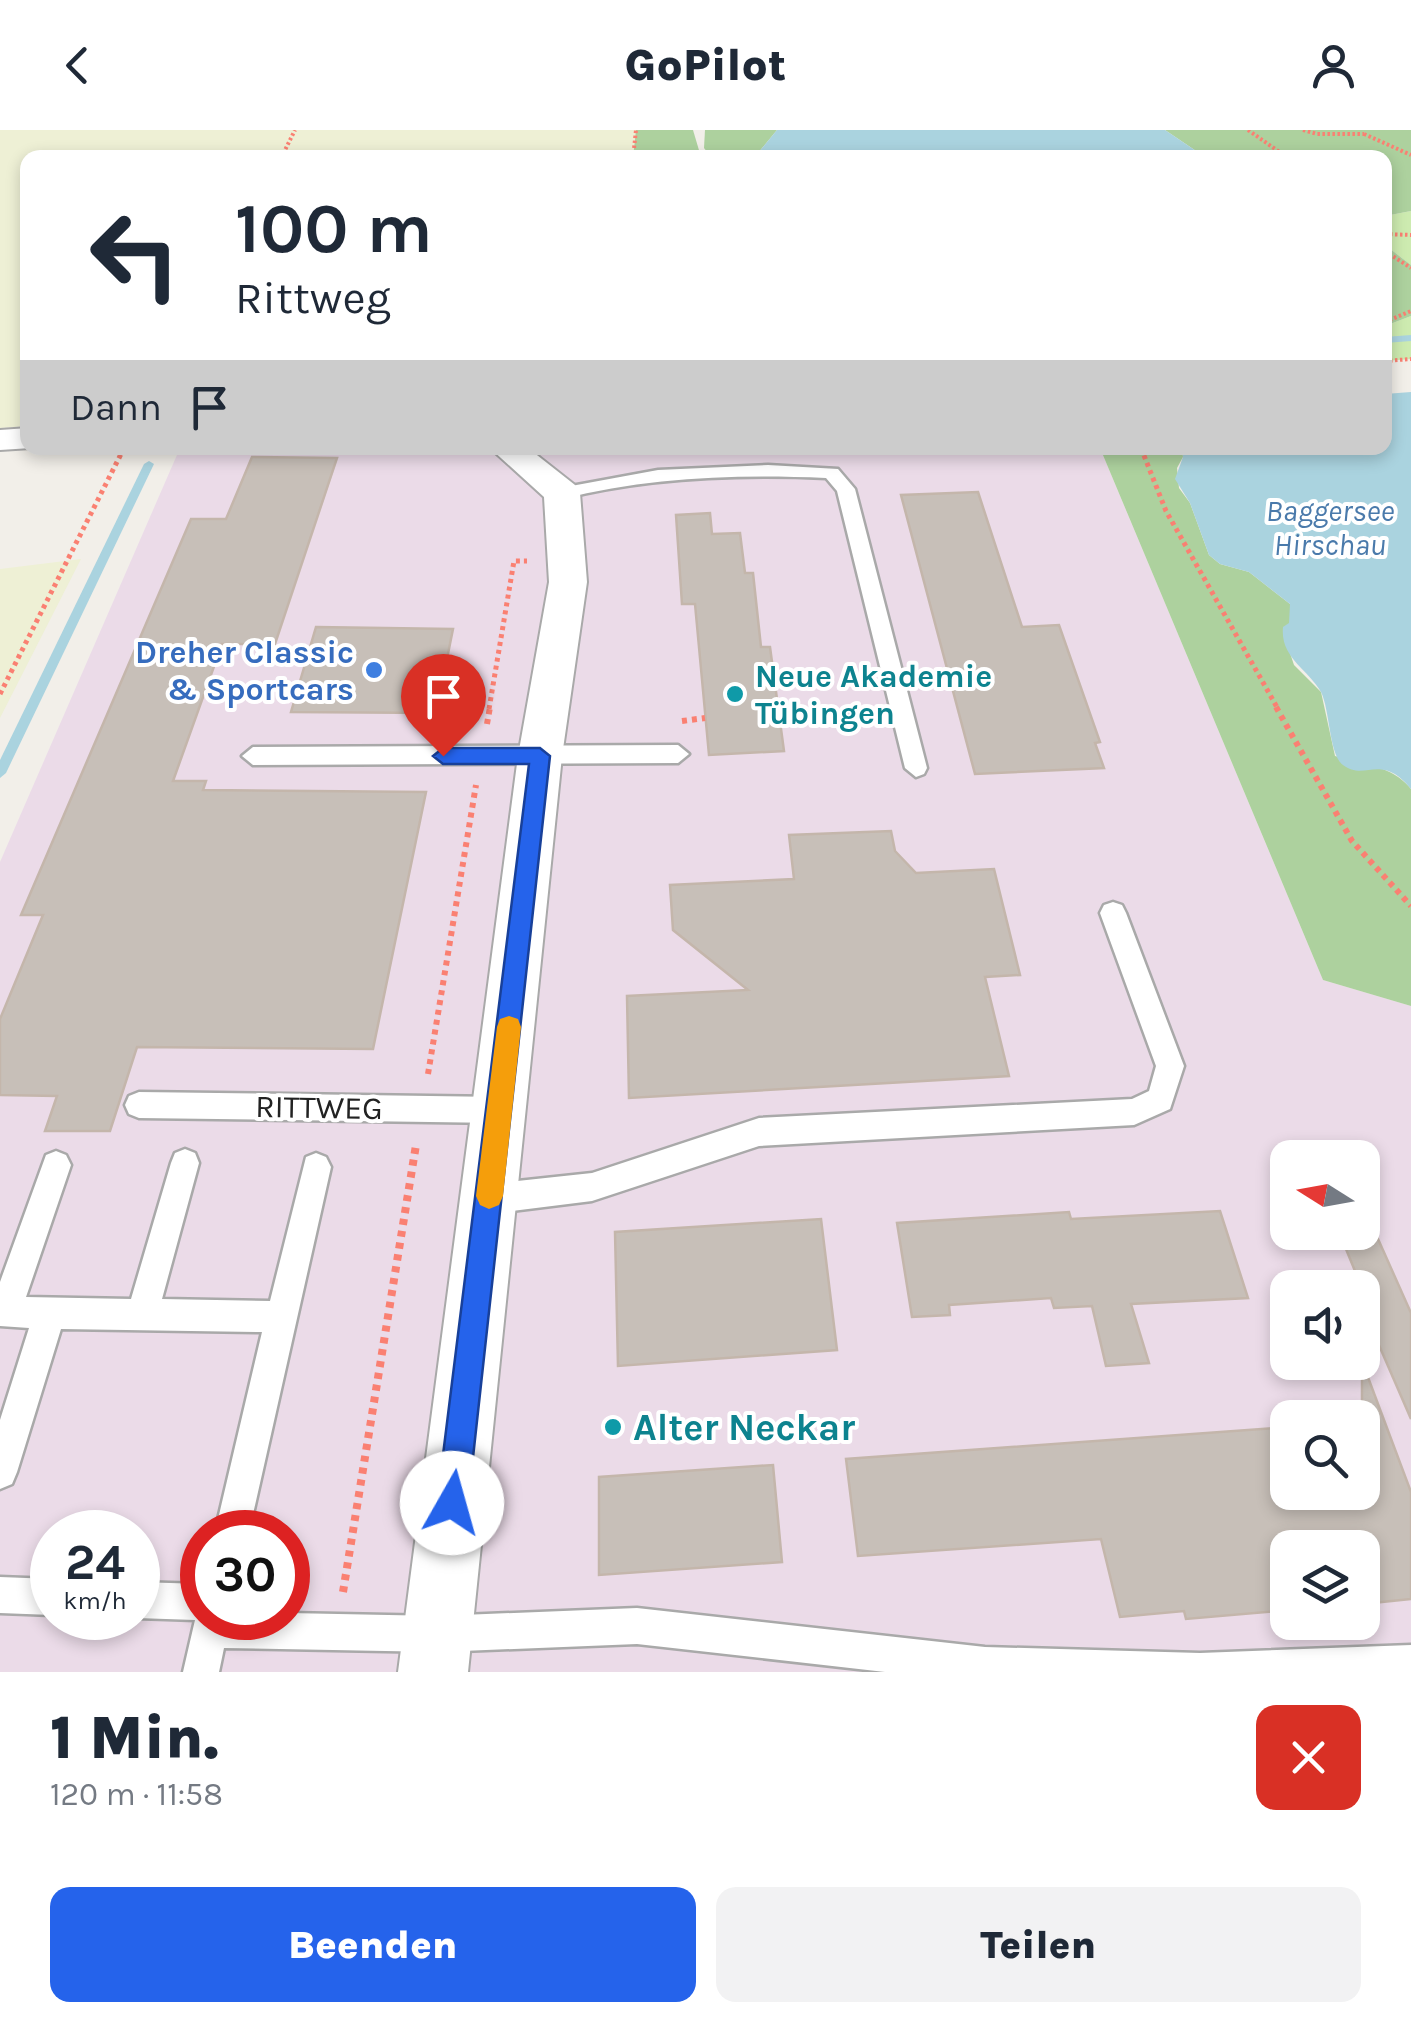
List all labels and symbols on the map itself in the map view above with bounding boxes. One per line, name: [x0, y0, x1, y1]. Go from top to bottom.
water label: Baggersee Hirschau: [1266, 493, 1394, 563]
place label: Dreher Classic & Sportcars: [135, 634, 354, 708]
pin: [401, 654, 486, 757]
place label: Neue Akademie Tübingen: [755, 658, 992, 732]
marker: Dreher Classic & Sportcars: [363, 659, 385, 681]
marker: Neue Akademie Tübingen: [724, 683, 746, 705]
street label: RITTWEG: [255, 1088, 383, 1127]
north arrow: [1270, 1140, 1380, 1250]
place label: Alter Neckar: [633, 1405, 855, 1450]
marker: Alter Neckar: [602, 1416, 624, 1438]
position arrow: [400, 1451, 504, 1555]
speed limit sign: 30: [180, 1510, 310, 1640]

